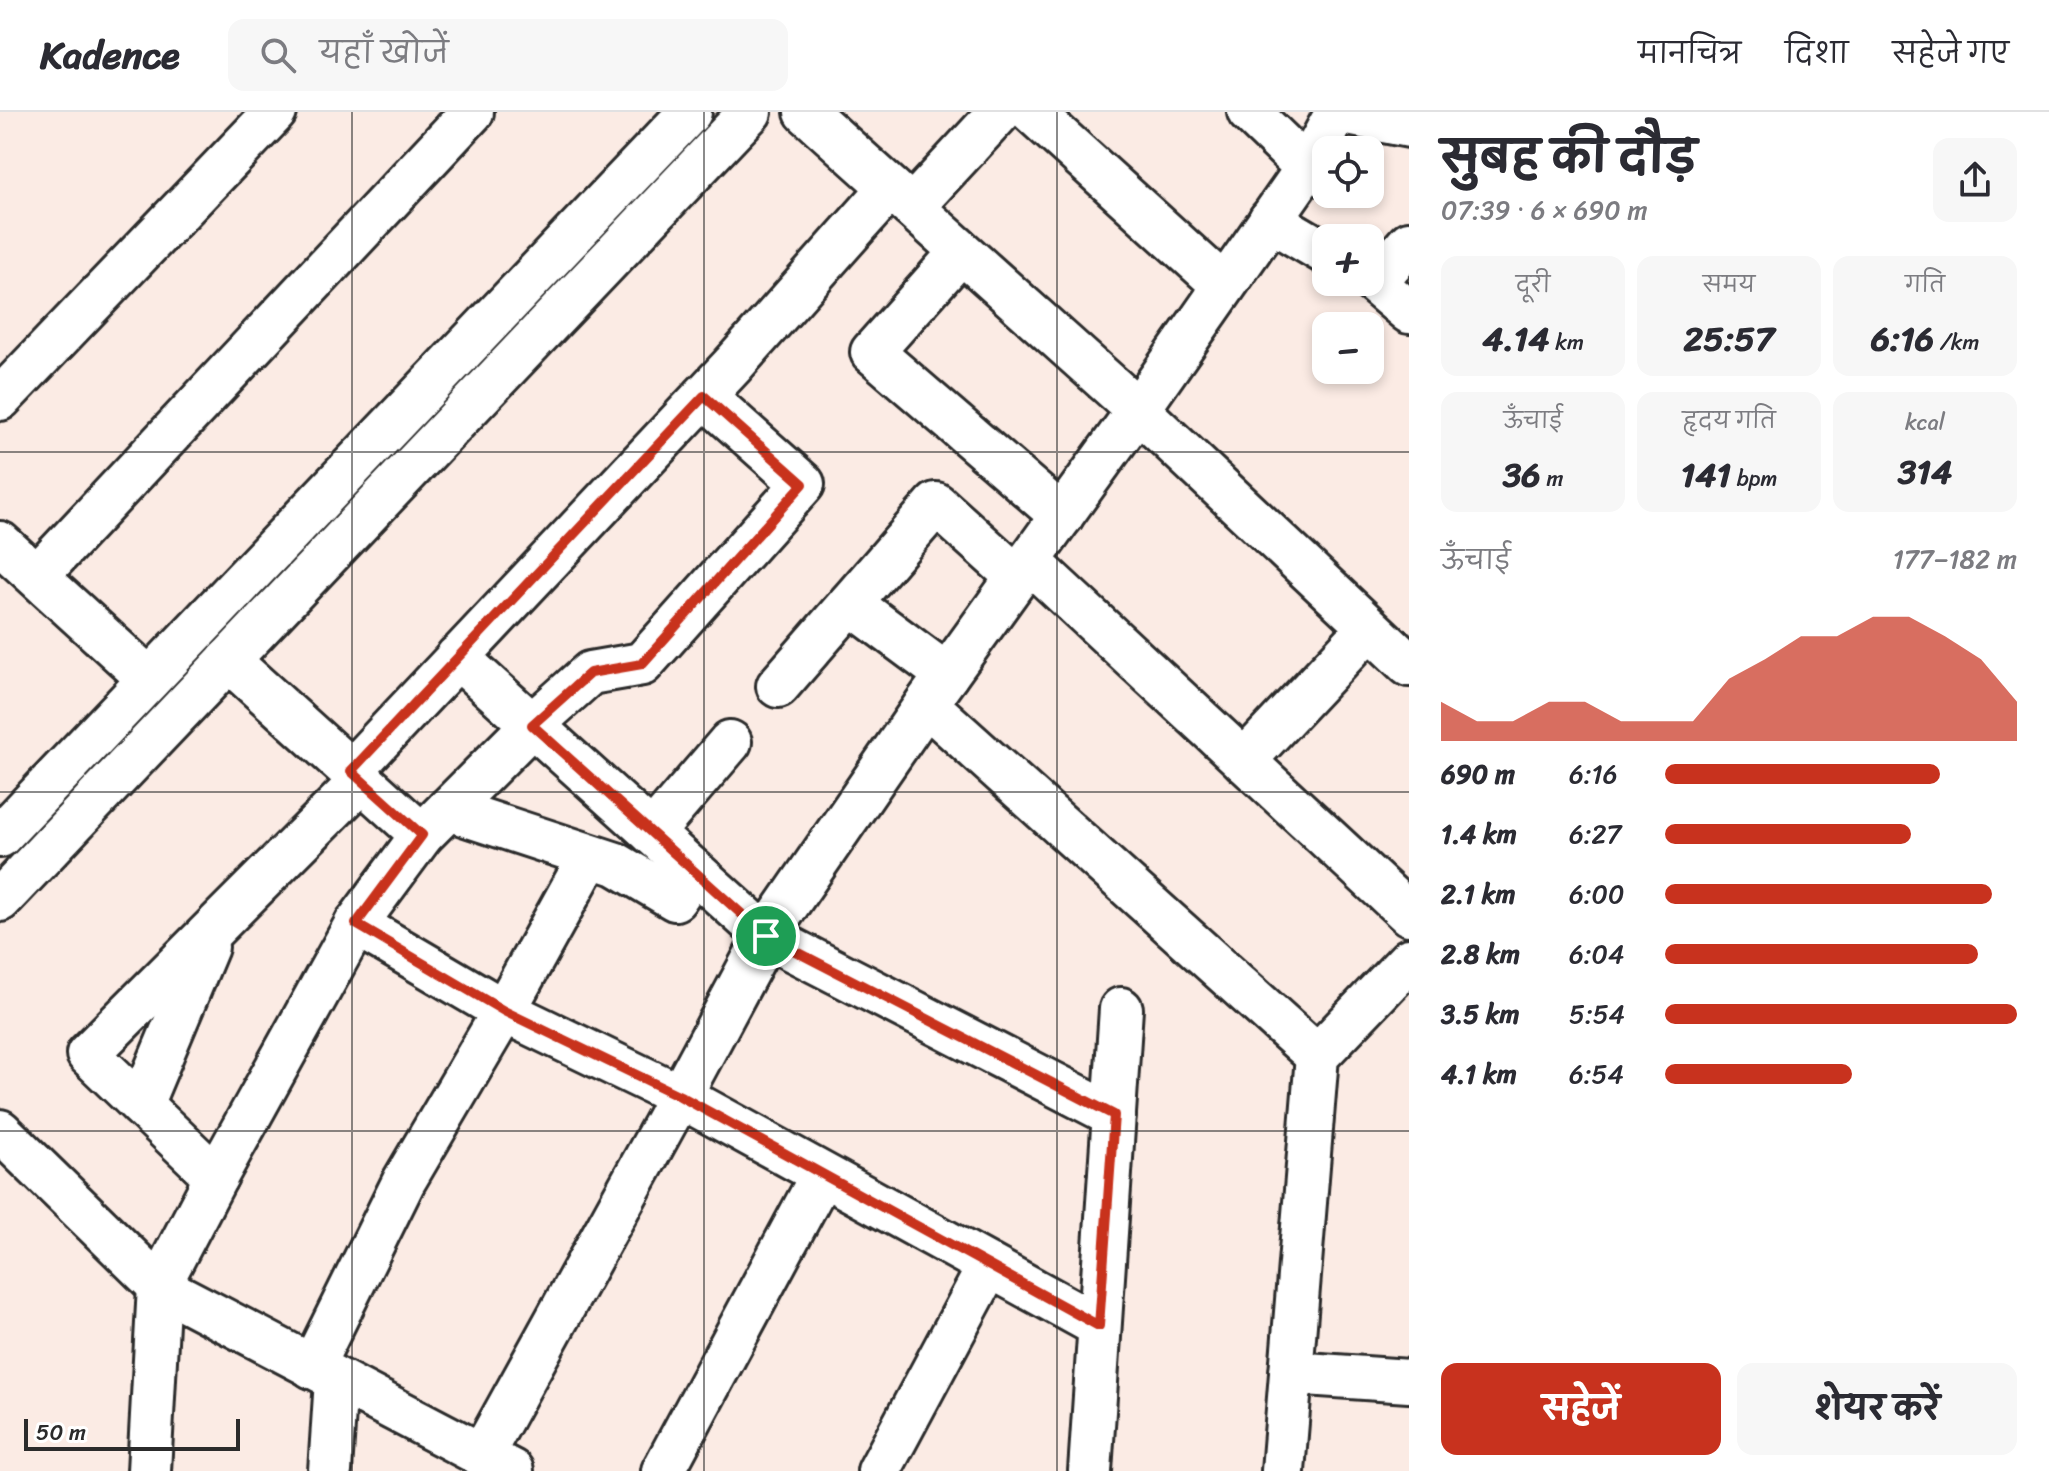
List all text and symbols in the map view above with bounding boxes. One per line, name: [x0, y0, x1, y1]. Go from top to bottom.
search box: [228, 19, 788, 91]
text: Kadence: [40, 22, 180, 89]
text: यहाँ खोजें: [320, 26, 449, 80]
text: मानचित्र: [1638, 29, 1741, 78]
text: दिशा: [1785, 29, 1849, 78]
text: सहेजे गए: [1893, 29, 2009, 78]
icon: search: [256, 33, 300, 77]
text: सुबह की दौड़: [1441, 118, 1697, 196]
map controls: [1312, 136, 1384, 384]
button: locate: [1312, 136, 1384, 208]
button: share: [1933, 138, 2017, 222]
text: 07:39 · 6 × 690 m: [1441, 187, 1648, 233]
button: +: [1312, 224, 1384, 296]
text: दूरी: [1516, 265, 1550, 304]
text: समय: [1703, 265, 1755, 304]
text: गति: [1905, 265, 1945, 304]
text: 4.14: [1482, 309, 1550, 369]
text: 25:57: [1684, 309, 1774, 369]
text: 6:16: [1871, 309, 1934, 369]
button: −: [1312, 312, 1384, 384]
text: km: [1550, 323, 1584, 362]
text: /km: [1934, 323, 1979, 362]
text: ऊँचाई: [1503, 401, 1563, 440]
text: हृदय गति: [1682, 401, 1776, 440]
text: kcal: [1905, 403, 1945, 442]
text: 314: [1898, 442, 1952, 502]
text: 36: [1503, 445, 1541, 505]
text: 141: [1681, 445, 1731, 505]
text: m: [1541, 459, 1563, 498]
text: bpm: [1731, 459, 1777, 498]
text: 177–182 m: [1893, 536, 2017, 582]
text: ऊँचाई: [1441, 537, 1511, 583]
text: 690 m: [1441, 751, 1515, 797]
text: 6:16: [1569, 751, 1618, 797]
text: 1.4 km: [1441, 811, 1517, 857]
text: 6:27: [1569, 811, 1621, 857]
text: 2.1 km: [1441, 871, 1516, 917]
text: 6:00: [1569, 871, 1624, 917]
pin: [732, 902, 800, 970]
icon: arrive: [744, 914, 788, 958]
text: 2.8 km: [1441, 931, 1520, 977]
text: 6:04: [1569, 931, 1624, 977]
text: 3.5 km: [1441, 991, 1520, 1037]
text: 5:54: [1569, 991, 1625, 1037]
text: 4.1 km: [1441, 1051, 1517, 1097]
text: 6:54: [1569, 1051, 1624, 1097]
button: सहेजें: [1441, 1363, 1721, 1455]
button: शेयर करें: [1737, 1363, 2017, 1455]
text: 50 m: [36, 1413, 86, 1452]
scale bar: [24, 1415, 240, 1451]

